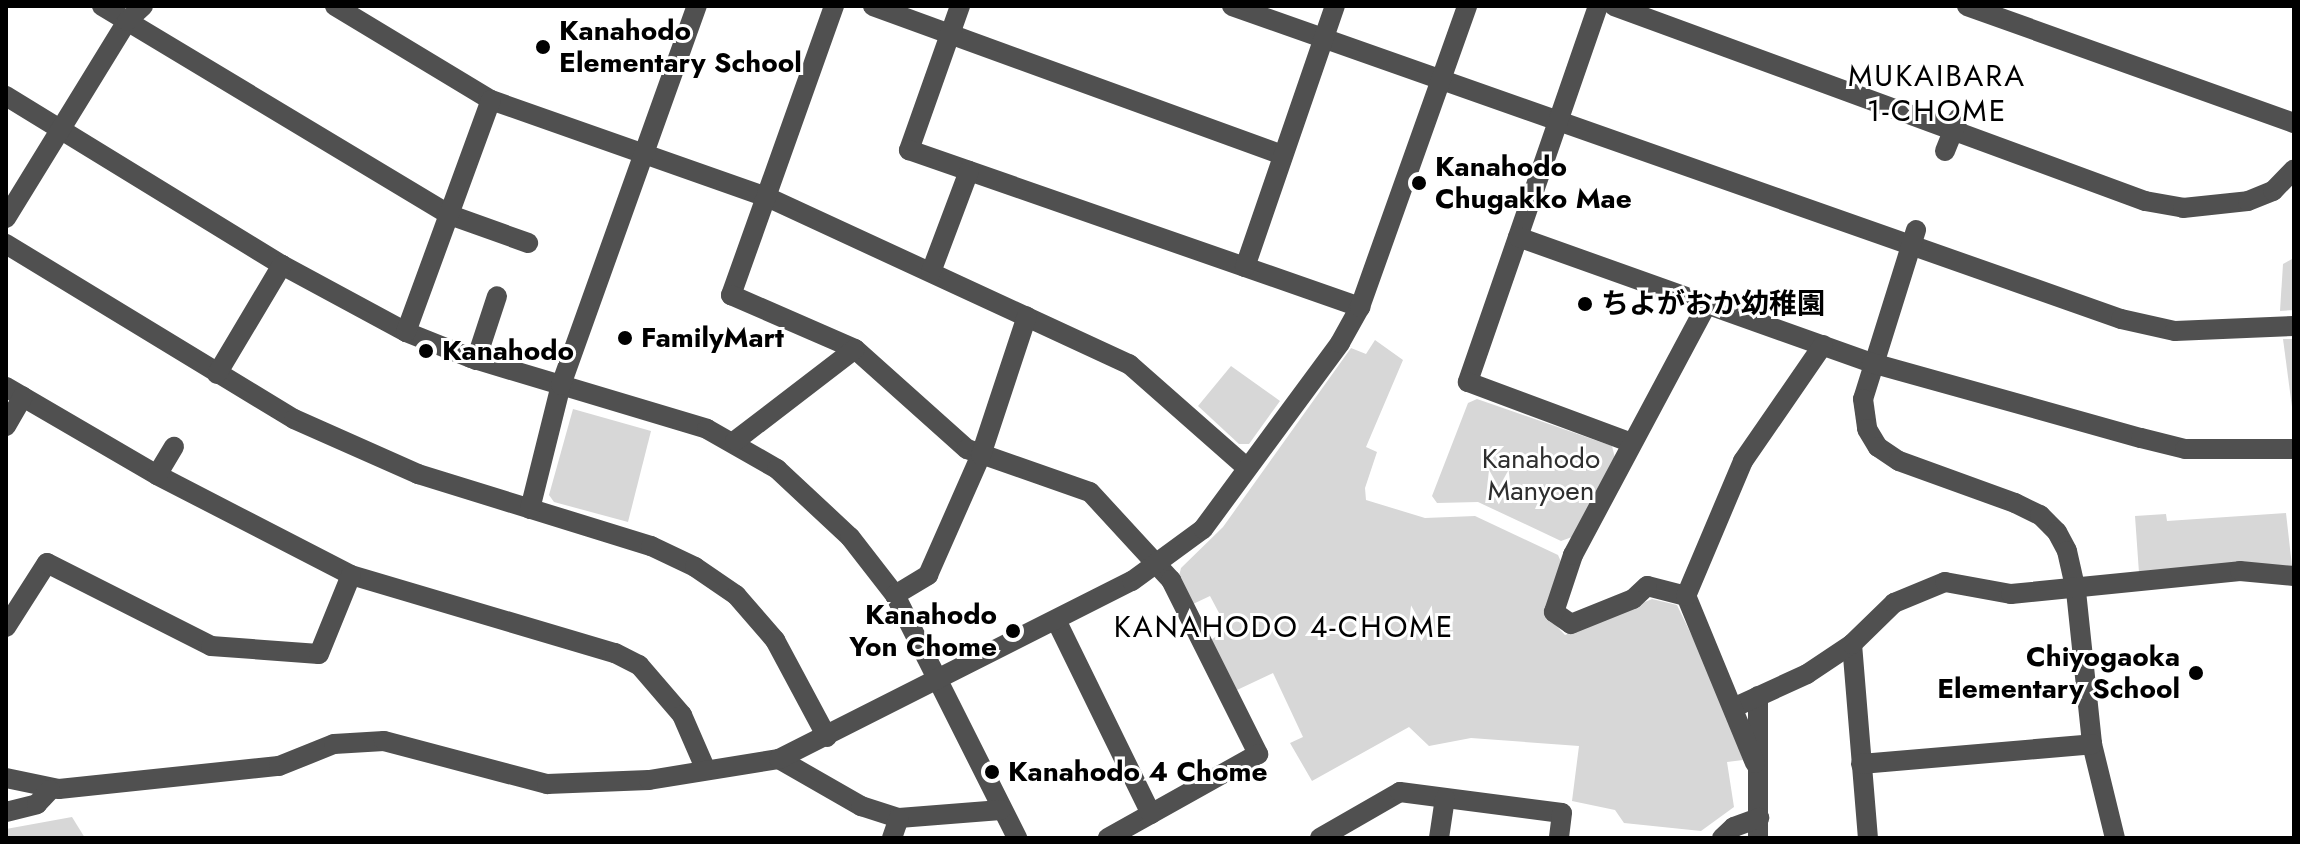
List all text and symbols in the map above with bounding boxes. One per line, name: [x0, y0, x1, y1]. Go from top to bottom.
place label: Kanahodo Elementary School: [559, 14, 802, 80]
marker: Kanahodo Elementary School: [534, 38, 552, 56]
district label: MUKAIBARA 1-CHOME: [1848, 58, 2026, 128]
place label: Kanahodo Chugakko Mae: [1435, 150, 1632, 216]
marker: Kanahodo Chugakko Mae: [1410, 174, 1428, 192]
place label: ちよがおか幼稚園: [1601, 287, 1825, 321]
marker: ちよがおか幼稚園: [1576, 295, 1594, 313]
place label: FamilyMart: [641, 321, 784, 355]
marker: FamilyMart: [616, 329, 634, 347]
place label: Kanahodo: [442, 334, 574, 368]
marker: Kanahodo: [417, 342, 435, 360]
park label: Kanahodo Manyoen: [1482, 442, 1600, 508]
place label: Kanahodo Yon Chome: [849, 598, 997, 664]
district label: KANAHODO 4-CHOME: [1114, 609, 1454, 645]
marker: Kanahodo Yon Chome: [1004, 622, 1022, 640]
place label: Chiyogaoka Elementary School: [1937, 640, 2180, 706]
marker: Chiyogaoka Elementary School: [2187, 664, 2205, 682]
place label: Kanahodo 4 Chome: [1008, 755, 1268, 789]
marker: Kanahodo 4 Chome: [983, 763, 1001, 781]

